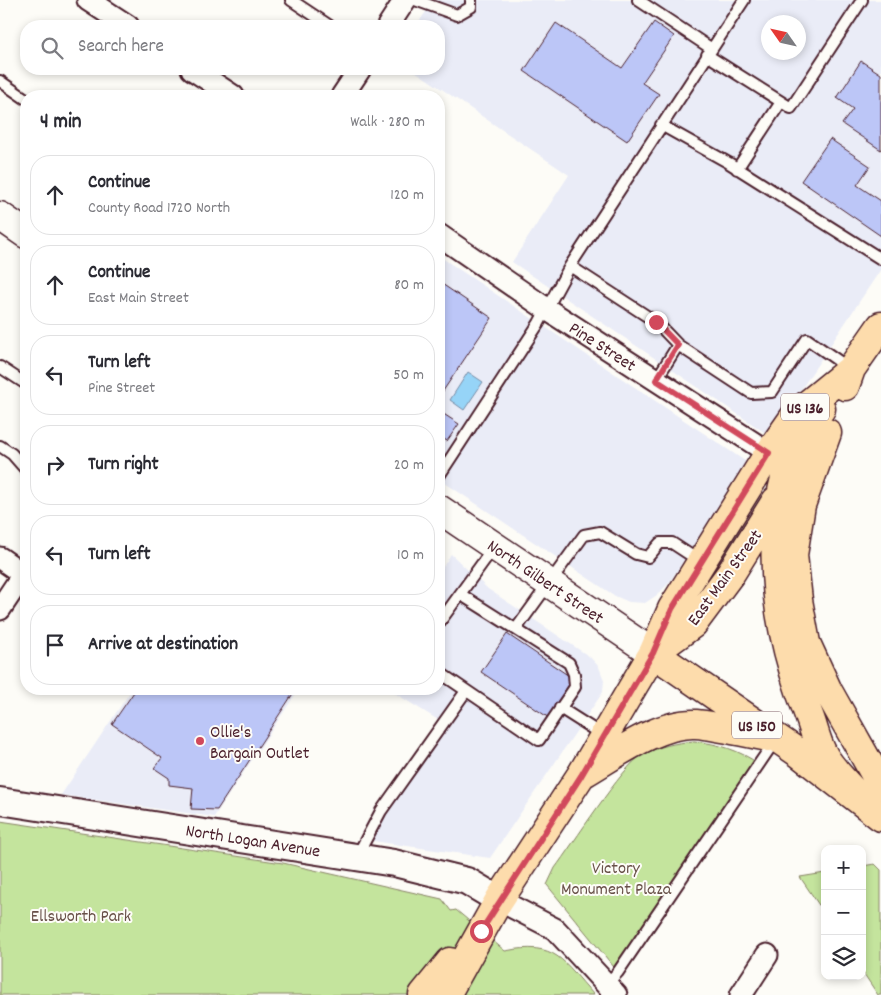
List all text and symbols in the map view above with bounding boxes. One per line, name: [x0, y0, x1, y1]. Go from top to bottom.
north arrow: [761, 15, 806, 60]
search box: [20, 20, 445, 75]
icon: search: [38, 34, 66, 62]
text: Search here: [78, 34, 164, 61]
text: 4 min: [40, 108, 82, 138]
text: Walk · 280 m: [350, 111, 425, 134]
text: Continue: [88, 170, 150, 197]
icon: ahead: [41, 181, 69, 209]
text: 120 m: [390, 184, 424, 207]
text: County Road 1720 North: [88, 197, 230, 220]
text: Continue: [88, 260, 150, 287]
icon: ahead: [41, 271, 69, 299]
text: 80 m: [394, 274, 424, 297]
text: East Main Street: [88, 287, 189, 310]
route end: [645, 311, 668, 334]
street label: Pine Street: [563, 317, 640, 379]
text: Turn left: [88, 350, 151, 377]
icon: left: [41, 361, 69, 389]
text: 50 m: [393, 364, 424, 387]
text: Pine Street: [88, 377, 155, 400]
road number: US 136: [781, 394, 829, 421]
icon: right: [41, 451, 69, 479]
text: Turn right: [88, 452, 159, 479]
text: 20 m: [394, 454, 424, 477]
street label: East Main Street: [683, 525, 770, 632]
street label: North Gilbert Street: [481, 535, 608, 632]
icon: left: [41, 541, 69, 569]
text: Turn left: [88, 542, 151, 569]
text: 10 m: [397, 544, 424, 567]
icon: arrive: [41, 631, 69, 659]
text: Arrive at destination: [88, 632, 238, 659]
road number: US 150: [732, 712, 782, 738]
place label: Ollie's Bargain Outlet: [210, 721, 310, 767]
marker: Ollie's Bargain Outlet: [194, 735, 206, 747]
street label: North Logan Avenue: [183, 819, 322, 865]
map controls: [821, 845, 866, 980]
button: +: [821, 845, 866, 890]
park label: Victory Monument Plaza: [561, 857, 672, 903]
button: −: [821, 890, 866, 935]
park label: Ellsworth Park: [31, 905, 131, 930]
route start: [470, 920, 493, 943]
button: layers: [821, 935, 866, 980]

